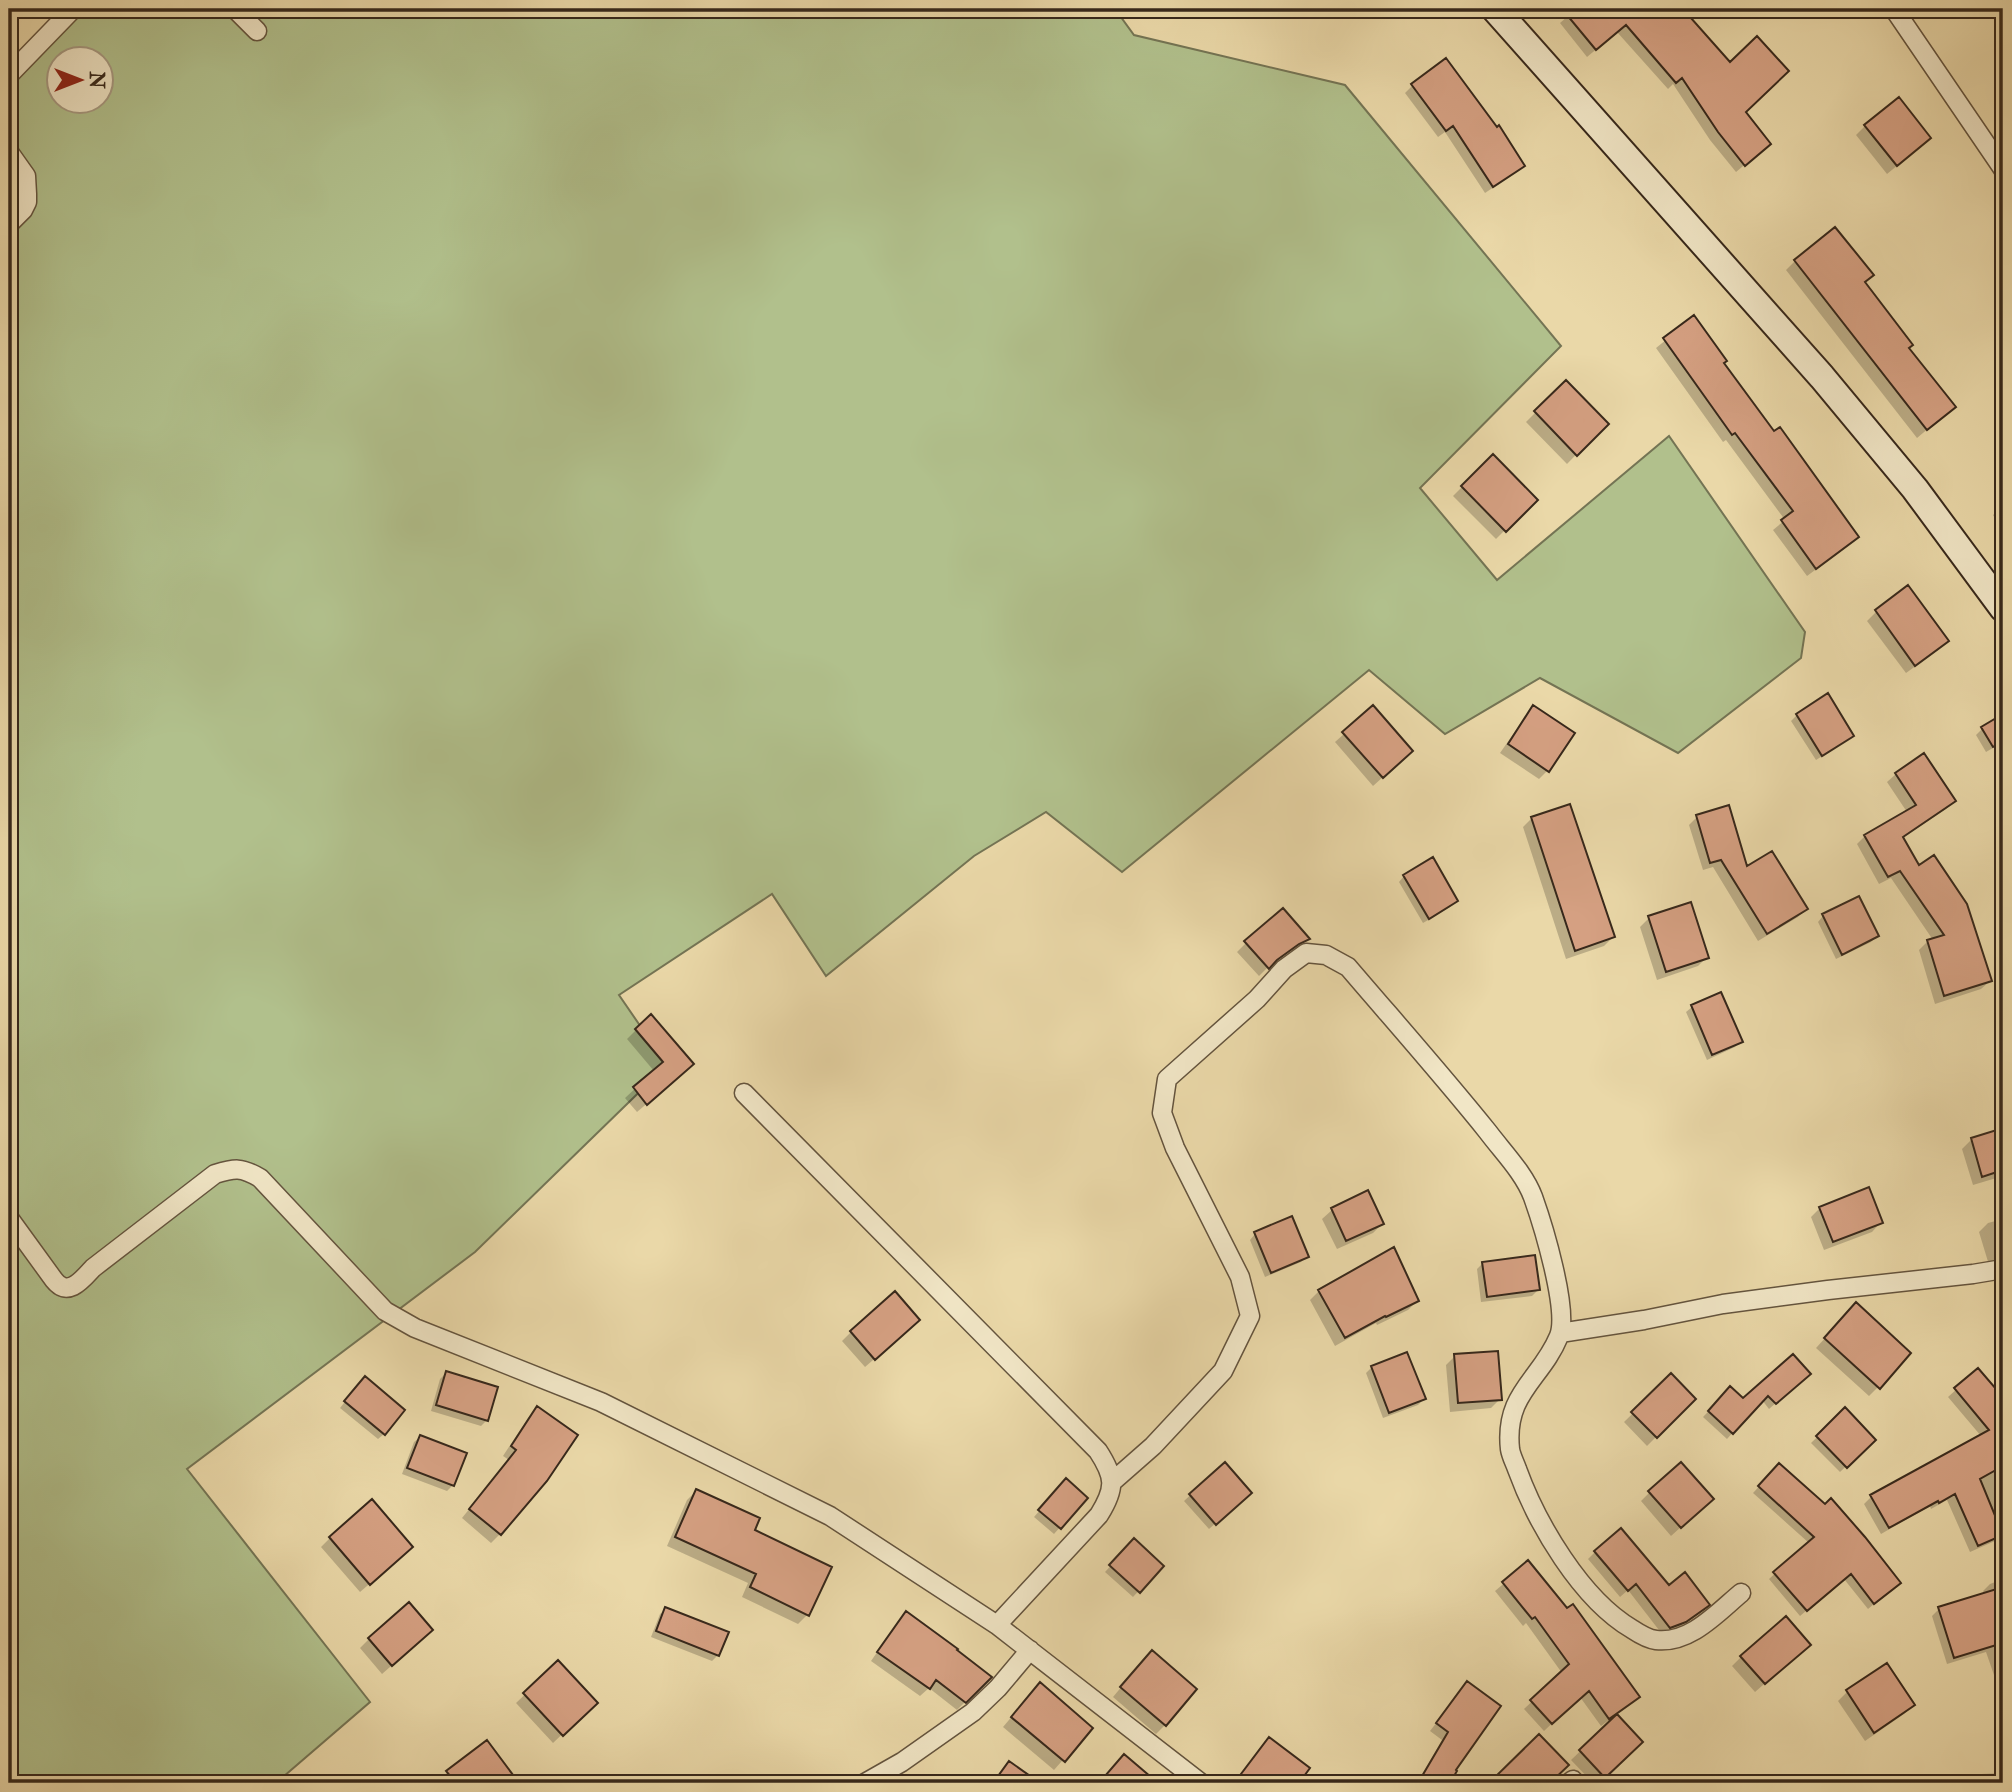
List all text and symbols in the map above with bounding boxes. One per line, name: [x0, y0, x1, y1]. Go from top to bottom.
north arrow: [46, 46, 116, 116]
text: N: [84, 70, 108, 89]

